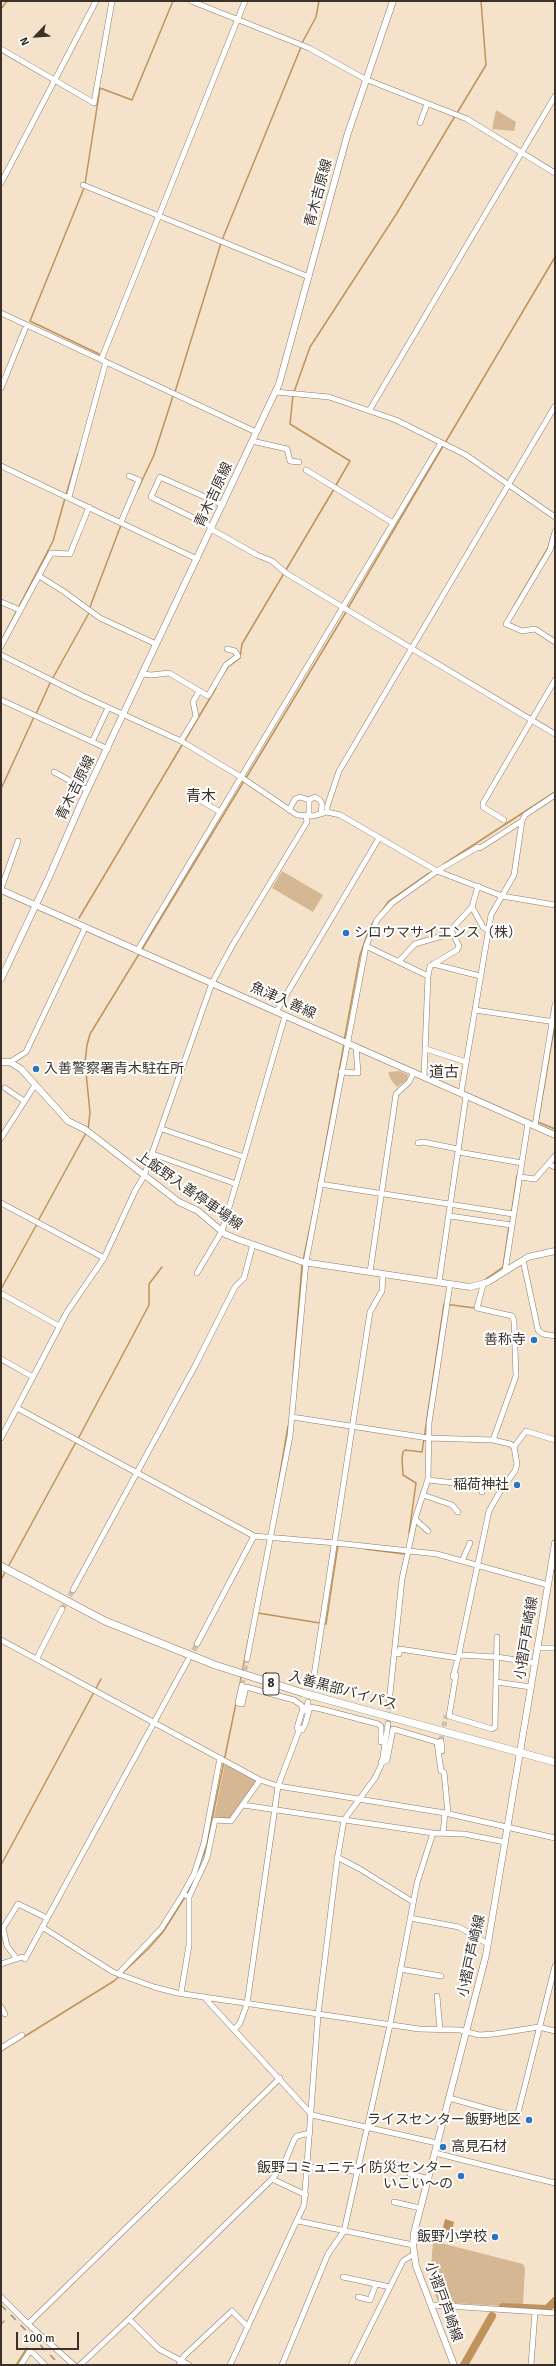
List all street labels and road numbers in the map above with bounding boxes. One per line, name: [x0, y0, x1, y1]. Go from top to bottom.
street label: 青木吉原線: [302, 157, 336, 229]
street label: 青木吉原線: [192, 460, 236, 530]
street label: 青木吉原線: [53, 753, 99, 823]
street label: 魚津入善線: [248, 979, 318, 1023]
street label: 上飯野入善停車場線: [133, 1148, 245, 1234]
street label: 小摺戸芦崎線: [512, 1595, 542, 1681]
street label: 入善黒部バイパス: [287, 1668, 399, 1714]
road number: 8: [263, 1673, 279, 1695]
street label: 小摺戸芦崎線: [455, 1913, 489, 1999]
street label: 小摺戸芦崎線: [421, 2260, 465, 2344]

